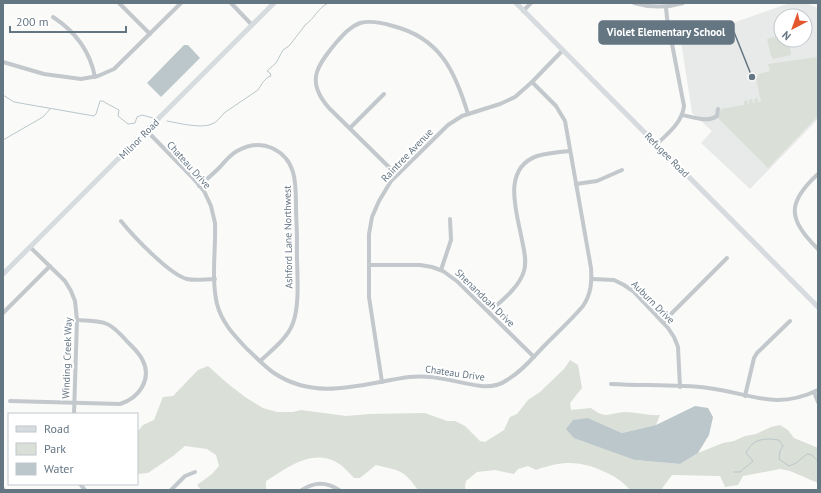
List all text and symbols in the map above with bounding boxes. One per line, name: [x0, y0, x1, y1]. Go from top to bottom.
scale bar: [10, 8, 126, 34]
north arrow: [773, 8, 813, 48]
text: 200 m: [16, 14, 49, 29]
callout: Violet Elementary School: [599, 21, 734, 44]
text: Violet Elementary School: [606, 25, 726, 39]
text: N: [779, 28, 794, 43]
street label: Milnor Road: [116, 116, 162, 162]
street label: Raintree Avenue: [378, 126, 436, 184]
street label: Refugee Road: [642, 130, 692, 180]
street label: Chateau Drive: [164, 138, 214, 192]
street label: Ashford Lane Northwest: [281, 185, 295, 289]
street label: Shenandoah Drive: [452, 266, 518, 330]
street label: Auburn Drive: [629, 278, 677, 326]
street label: Winding Creek Way: [59, 317, 75, 399]
street label: Chateau Drive: [424, 362, 486, 384]
legend: [8, 413, 138, 485]
text: Road: [44, 421, 69, 436]
text: Park: [44, 441, 66, 456]
text: Water: [44, 461, 74, 476]

